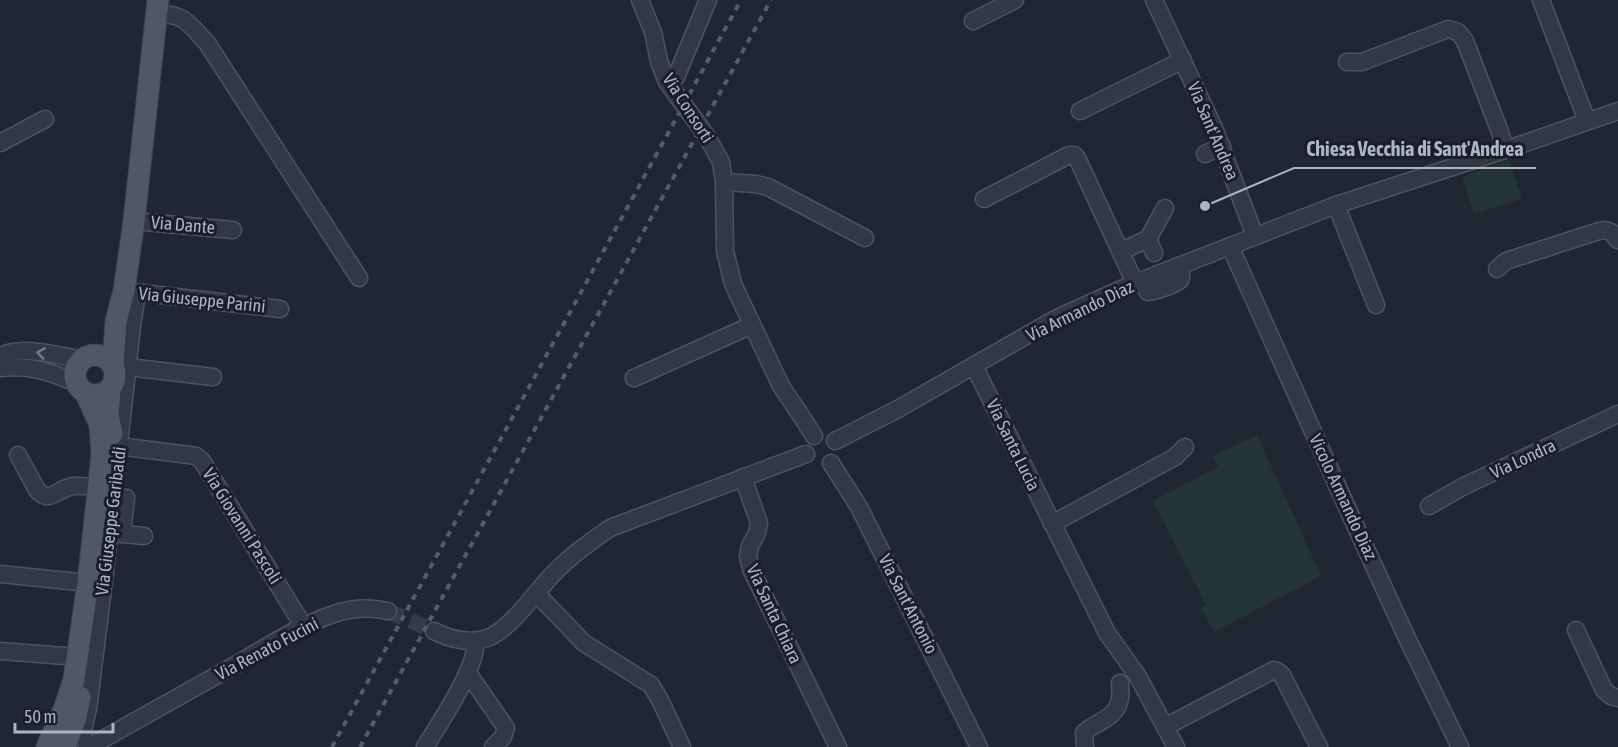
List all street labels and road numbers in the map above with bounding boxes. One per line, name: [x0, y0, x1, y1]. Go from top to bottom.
street label: Via Consorti: [658, 69, 719, 146]
street label: Via Sant'Andrea: [1183, 79, 1244, 183]
street label: Via Dante: [150, 211, 216, 238]
street label: Via Armando Diaz: [1023, 275, 1137, 346]
street label: Via Giuseppe Parini: [138, 282, 267, 317]
street label: Via Santa Lucia: [982, 396, 1045, 494]
street label: Vicolo Armando Diaz: [1305, 431, 1382, 563]
street label: Via Londra: [1487, 434, 1559, 483]
street label: Via Giuseppe Garibaldi: [91, 445, 130, 597]
street label: Via Giovanni Pascoli: [198, 464, 286, 588]
street label: Via Sant'Antonio: [874, 550, 943, 657]
street label: Via Santa Chiara: [742, 561, 807, 667]
street label: Via Renato Fucini: [212, 613, 322, 684]

